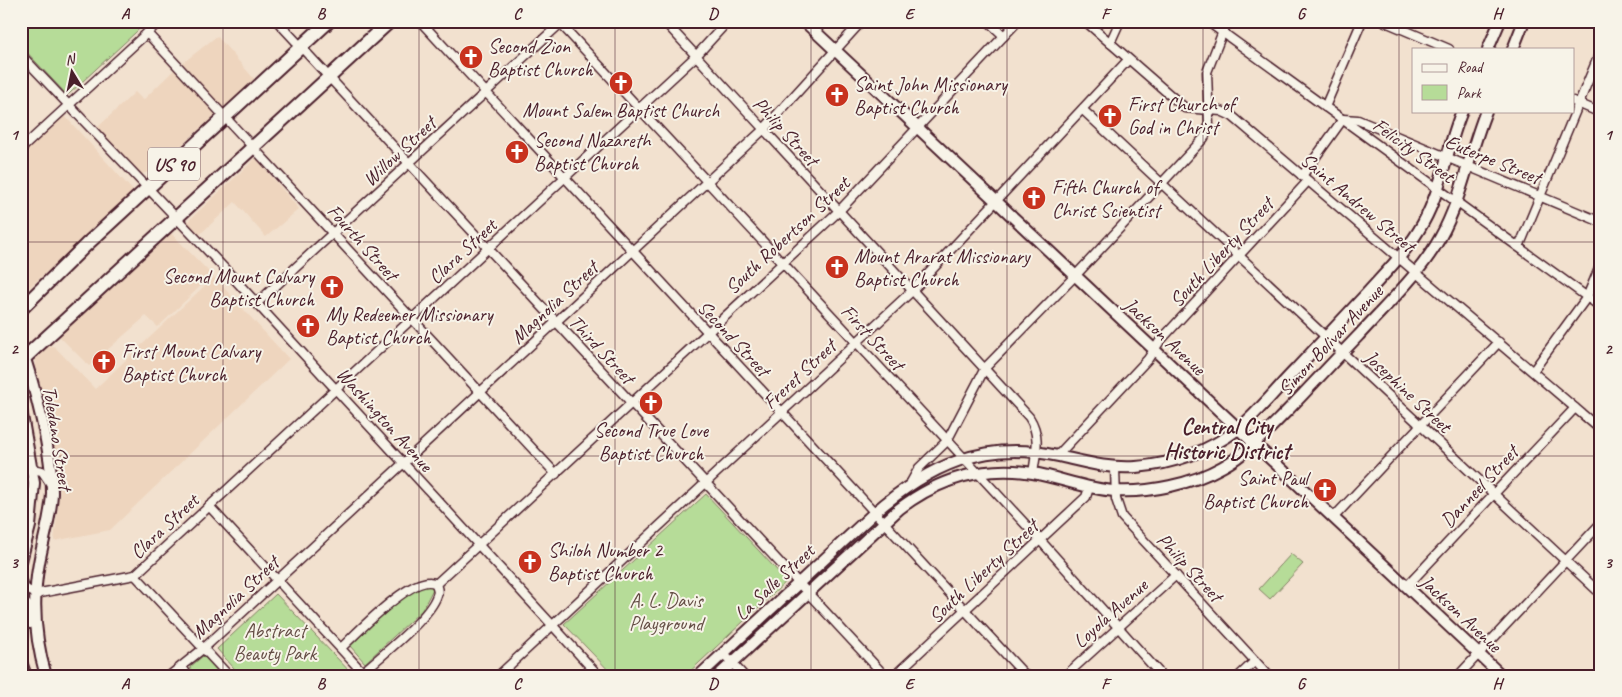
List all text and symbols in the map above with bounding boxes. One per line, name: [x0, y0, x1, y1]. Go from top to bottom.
text: A: [121, 4, 131, 24]
text: B: [317, 4, 327, 24]
text: C: [513, 4, 523, 24]
text: D: [708, 4, 719, 24]
text: E: [905, 4, 916, 24]
text: F: [1101, 4, 1112, 24]
text: G: [1297, 4, 1307, 24]
text: H: [1492, 4, 1504, 24]
place label: Second Zion Baptist Church: [488, 34, 594, 82]
church icon: Second Zion Baptist Church: [458, 44, 484, 70]
north arrow: [48, 48, 98, 98]
legend: [1412, 48, 1574, 112]
text: N: [64, 50, 78, 69]
text: Road: [1457, 58, 1484, 77]
church icon: Mount Salem Baptist Church: [608, 70, 634, 96]
place label: Saint John Missionary Baptist Church: [854, 72, 1009, 120]
church icon: Saint John Missionary Baptist Church: [824, 82, 850, 108]
text: Park: [1457, 84, 1482, 103]
street label: Philip Street: [747, 92, 826, 174]
place label: First Church of God in Christ: [1128, 92, 1239, 140]
place label: Mount Salem Baptist Church: [523, 98, 720, 123]
church icon: First Church of God in Christ: [1097, 103, 1123, 129]
street label: Willow Street: [357, 109, 444, 192]
street label: Felicity Street: [1368, 112, 1461, 190]
text: 1: [10, 125, 19, 145]
text: 1: [1604, 125, 1613, 145]
place label: Second Nazareth Baptist Church: [534, 128, 652, 176]
street label: Euterpe Street: [1441, 129, 1547, 191]
church icon: Second Nazareth Baptist Church: [504, 139, 530, 165]
road number: US 90: [148, 147, 200, 180]
street label: Saint Andrew Street: [1295, 147, 1423, 260]
street label: South Robertson Street: [720, 170, 857, 300]
place label: Fifth Church of Christ Scientist: [1052, 175, 1163, 223]
church icon: Fifth Church of Christ Scientist: [1021, 185, 1047, 211]
street label: South Liberty Street: [1164, 190, 1281, 312]
street label: Fourth Street: [322, 199, 406, 288]
street label: Clara Street: [423, 212, 504, 289]
place label: Mount Ararat Missionary Baptist Church: [854, 244, 1032, 292]
street label: Magnolia Street: [505, 253, 606, 349]
church icon: Mount Ararat Missionary Baptist Church: [824, 254, 850, 280]
place label: Second Mount Calvary Baptist Church: [163, 264, 316, 312]
church icon: Second Mount Calvary Baptist Church: [319, 274, 345, 300]
street label: Simon Bolivar Avenue: [1272, 278, 1389, 401]
street label: Jackson Avenue: [1118, 291, 1212, 382]
street label: Second Street: [692, 295, 778, 384]
street label: First Street: [836, 299, 912, 378]
place label: My Redeemer Missionary Baptist Church: [326, 302, 495, 350]
street label: Third Street: [563, 309, 642, 392]
church icon: My Redeemer Missionary Baptist Church: [295, 313, 321, 339]
street label: Freret Street: [757, 332, 844, 415]
text: 2: [10, 339, 19, 359]
place label: First Mount Calvary Baptist Church: [122, 339, 262, 387]
text: 2: [1604, 339, 1613, 359]
street label: Josephine Street: [1358, 344, 1458, 440]
church icon: First Mount Calvary Baptist Church: [91, 349, 117, 375]
street label: Washington Avenue: [331, 362, 439, 478]
street label: Toledano Street: [37, 384, 79, 495]
church icon: Second True Love Baptist Church: [638, 390, 664, 416]
district label: Central City Historic District: [1164, 413, 1294, 466]
place label: Second True Love Baptist Church: [594, 418, 709, 466]
street label: Danneel Street: [1435, 438, 1526, 533]
place label: Saint Paul Baptist Church: [1203, 466, 1312, 514]
church icon: Saint Paul Baptist Church: [1312, 477, 1338, 503]
street label: Clara Street: [125, 487, 206, 564]
street label: South Liberty Street: [923, 512, 1046, 629]
street label: Philip Street: [1151, 528, 1230, 610]
street label: La Salle Street: [729, 537, 821, 626]
place label: Shiloh Number 2 Baptist Church: [548, 538, 664, 586]
street label: Magnolia Street: [186, 548, 287, 644]
church icon: Shiloh Number 2 Baptist Church: [517, 549, 543, 575]
text: 3: [10, 553, 19, 573]
text: 3: [1604, 553, 1613, 573]
street label: Jackson Avenue: [1414, 568, 1508, 659]
street label: Loyola Avenue: [1068, 572, 1154, 653]
park label: A. L. Davis Playground: [629, 588, 706, 636]
park label: Abstract Beauty Park: [234, 618, 318, 666]
text: A: [121, 674, 131, 694]
text: B: [317, 674, 327, 694]
text: C: [513, 674, 523, 694]
text: D: [708, 674, 719, 694]
text: E: [905, 674, 916, 694]
text: F: [1101, 674, 1112, 694]
text: G: [1297, 674, 1307, 694]
text: H: [1492, 674, 1504, 694]

